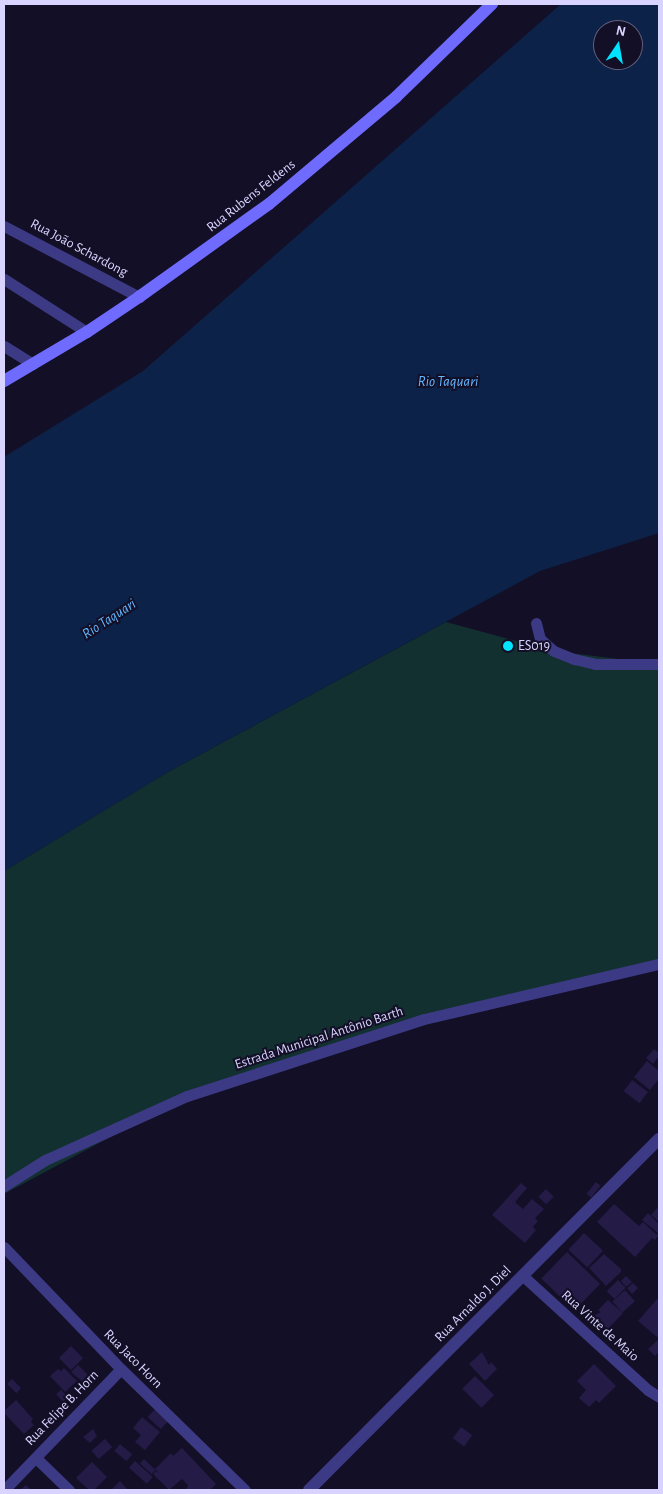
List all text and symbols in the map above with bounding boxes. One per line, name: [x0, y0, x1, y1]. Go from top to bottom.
north arrow: [593, 20, 643, 70]
text: N: [615, 23, 627, 39]
street label: Rua Rubens Feldens: [203, 156, 299, 236]
street label: Rua João Schardong: [27, 215, 131, 281]
water label: Rio Taquari: [418, 373, 478, 391]
water label: Rio Taquari: [79, 595, 139, 643]
place label: ES019: [518, 638, 550, 654]
marker: ES019: [502, 640, 514, 652]
street label: Estrada Municipal Antônio Barth: [233, 1003, 405, 1073]
street label: Rua Arnaldo J. Diel: [431, 1262, 515, 1346]
street label: Rua Vinte de Maio: [558, 1287, 642, 1365]
street label: Rua Jaco Horn: [100, 1326, 166, 1392]
street label: Rua Felipe B. Horn: [22, 1367, 102, 1449]

